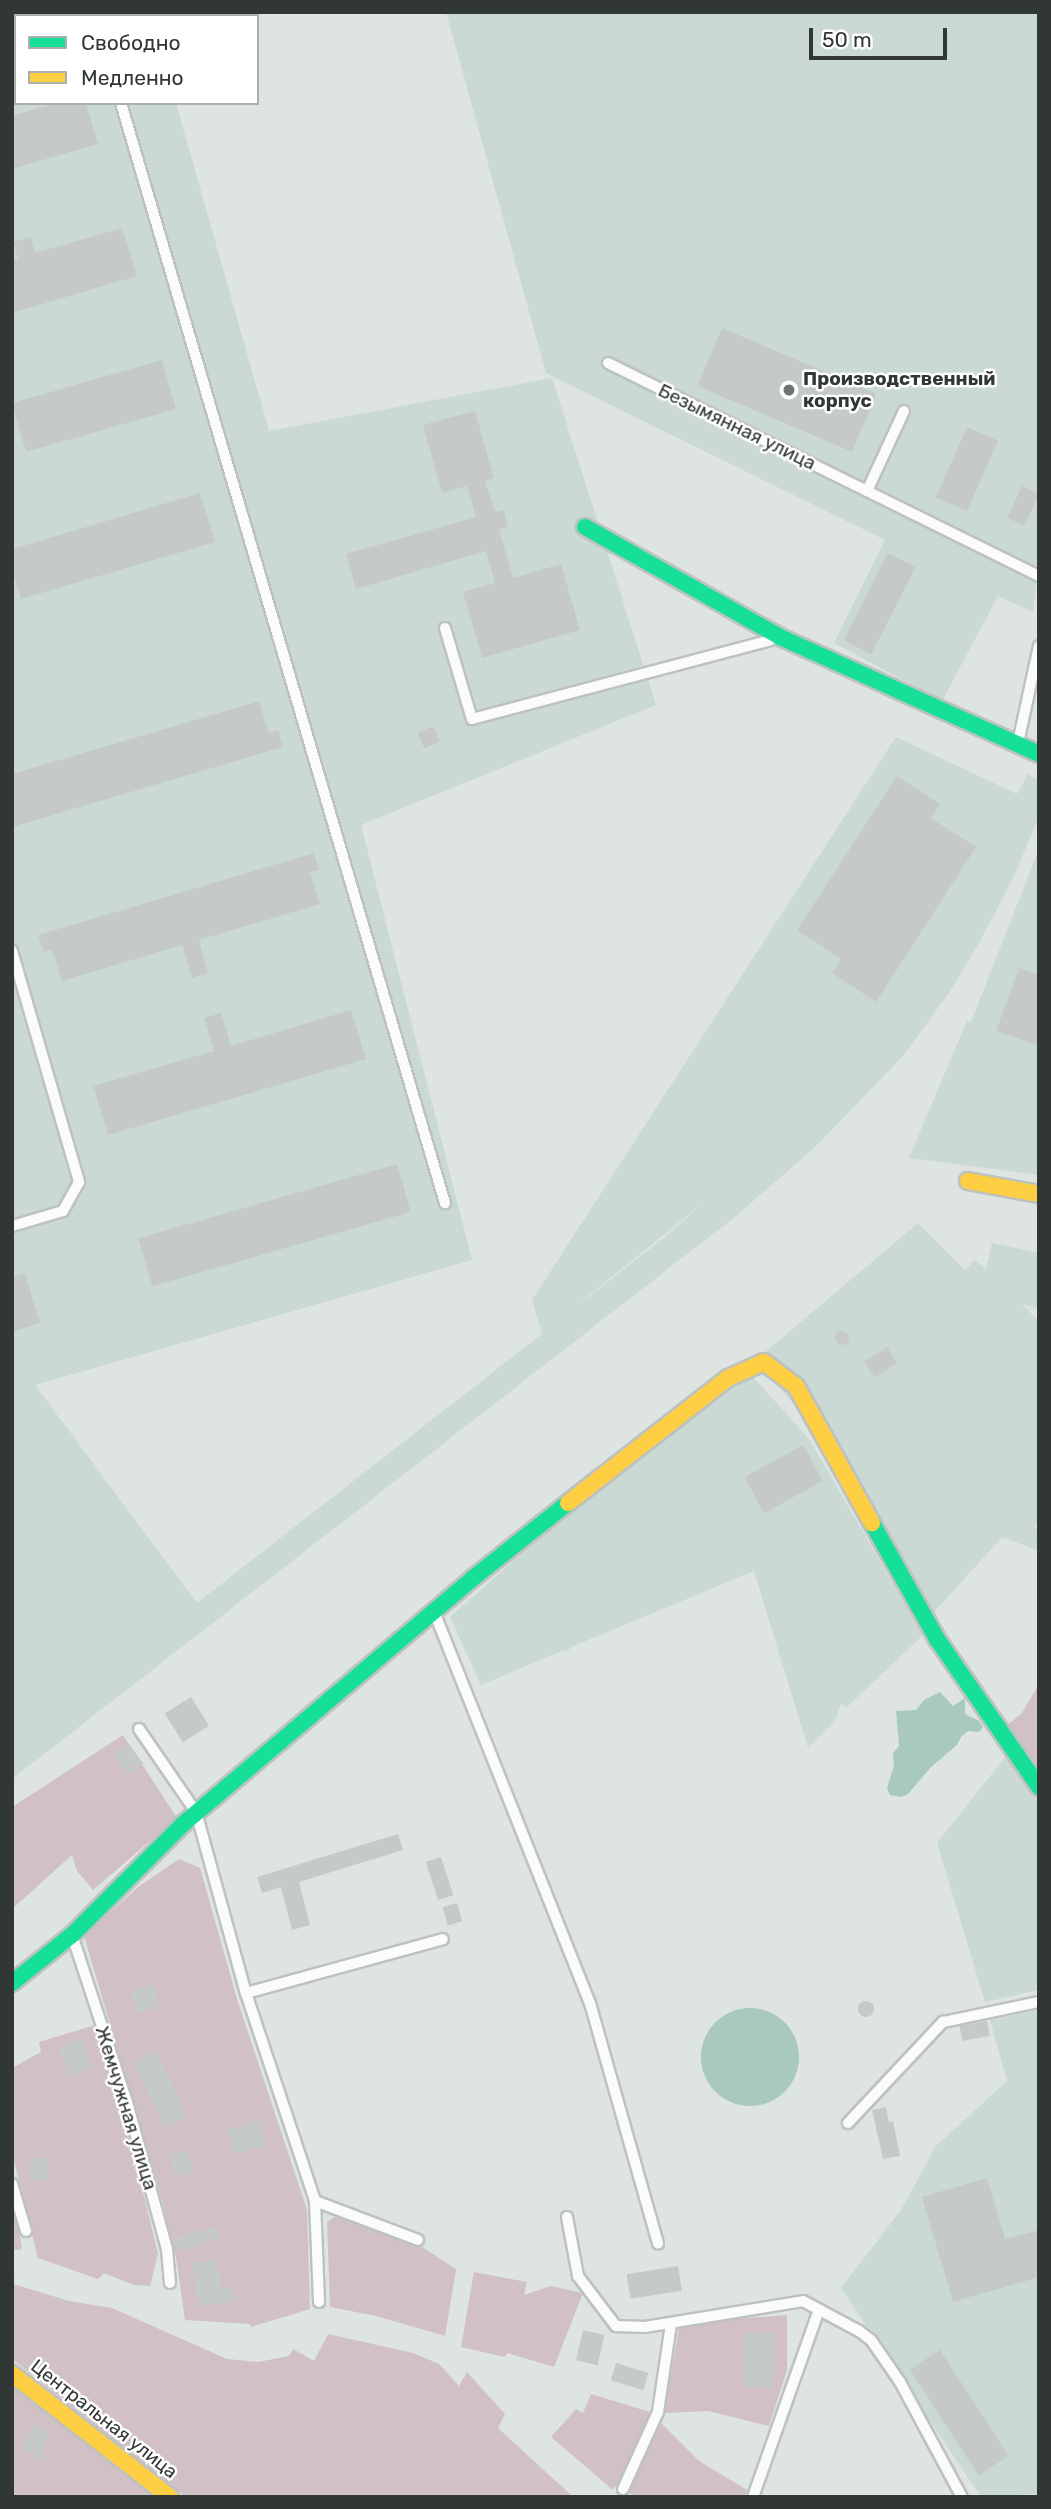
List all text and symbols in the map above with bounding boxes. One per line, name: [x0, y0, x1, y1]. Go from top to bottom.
legend: [14, 14, 259, 105]
scale bar: [813, 14, 951, 58]
text: 50 m: [822, 27, 872, 52]
text: Свободно: [81, 30, 181, 55]
text: Медленно: [81, 65, 184, 90]
place label: Производственный корпус: [803, 368, 995, 412]
street label: Безымянная улица: [654, 379, 820, 475]
marker: Производственный корпус: [781, 382, 797, 398]
street label: Жемчужная улица: [90, 2023, 162, 2193]
street label: Центральная улица: [26, 2355, 182, 2483]

